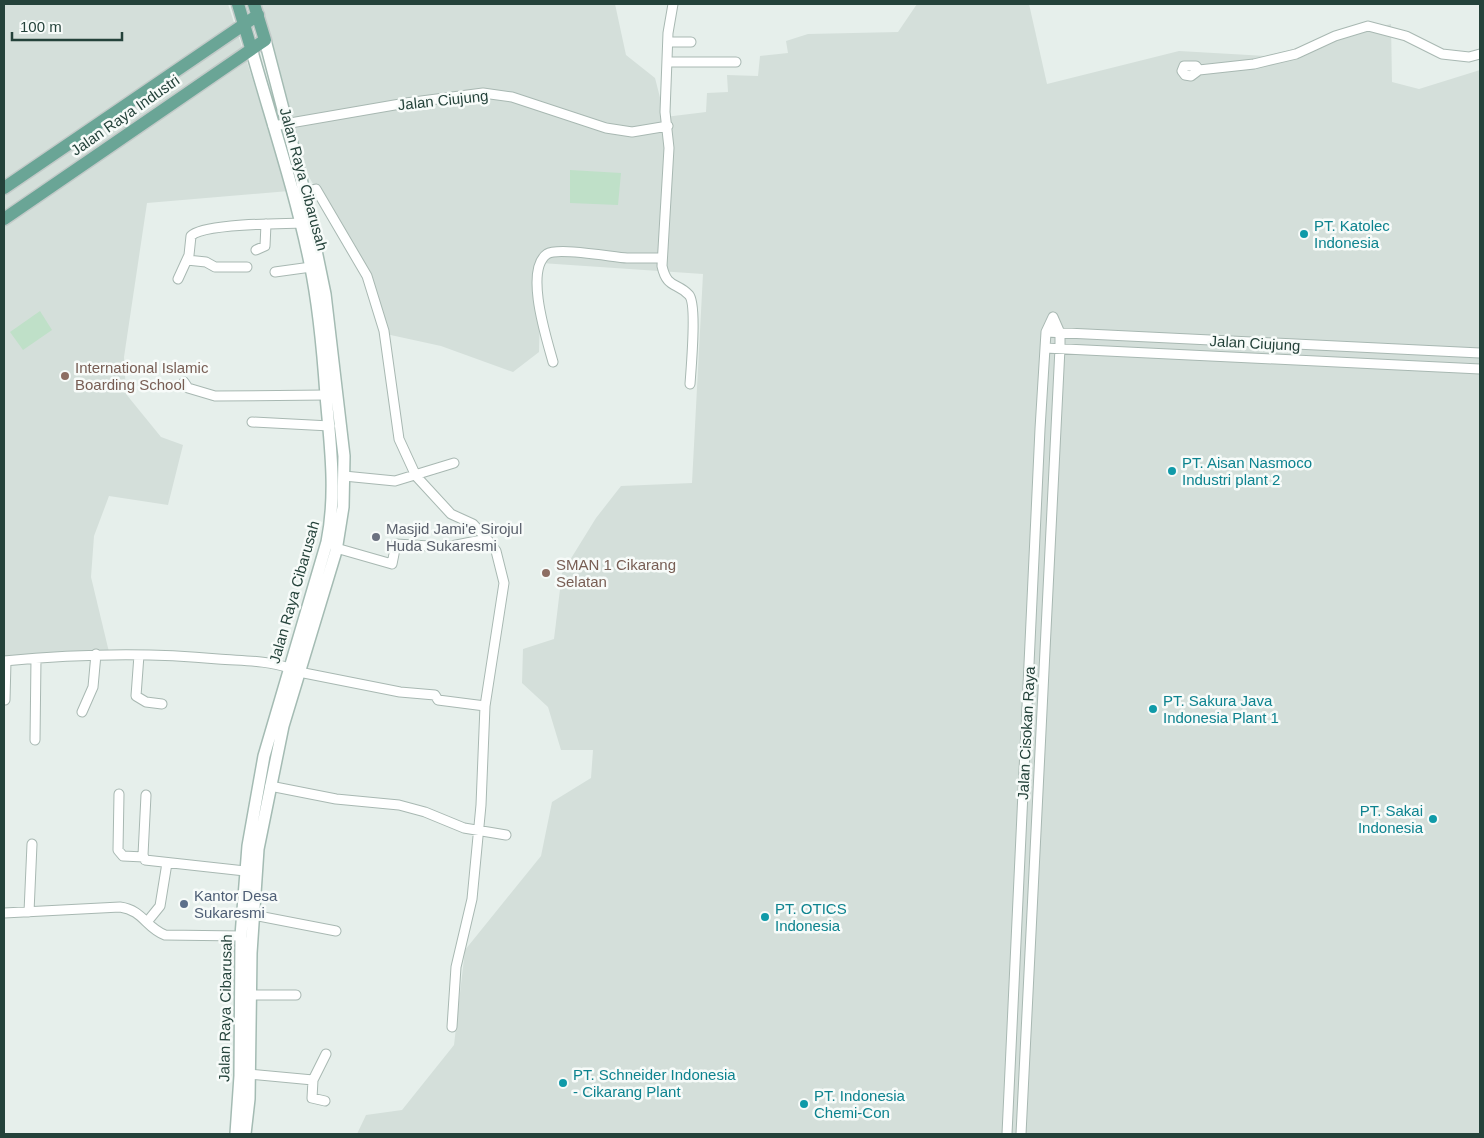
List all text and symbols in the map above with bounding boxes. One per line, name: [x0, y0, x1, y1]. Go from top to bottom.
scale bar: [12, 10, 122, 42]
text: 100 m: [20, 18, 62, 35]
street label: Jalan Raya Industri: [68, 71, 182, 159]
street label: Jalan Ciujung: [397, 87, 489, 113]
street label: Jalan Raya Cibarusah: [277, 106, 331, 252]
place label: PT. Katolec Indonesia: [1314, 217, 1390, 251]
marker: PT. Katolec Indonesia: [1298, 228, 1310, 240]
street label: Jalan Ciujung: [1209, 332, 1301, 354]
place label: International Islamic Boarding School: [75, 359, 209, 393]
marker: International Islamic Boarding School: [59, 370, 71, 382]
place label: PT. Aisan Nasmoco Industri plant 2: [1182, 454, 1312, 488]
marker: PT. Aisan Nasmoco Industri plant 2: [1166, 465, 1178, 477]
street label: Jalan Raya Cibarusah: [265, 519, 323, 665]
place label: Masjid Jami'e Sirojul Huda Sukaresmi: [386, 520, 522, 554]
marker: Masjid Jami'e Sirojul Huda Sukaresmi: [370, 531, 382, 543]
place label: SMAN 1 Cikarang Selatan: [556, 556, 676, 590]
marker: SMAN 1 Cikarang Selatan: [540, 567, 552, 579]
street label: Jalan Cisokan Raya: [1014, 665, 1038, 800]
place label: PT. Sakura Java Indonesia Plant 1: [1163, 692, 1279, 726]
marker: PT. Sakura Java Indonesia Plant 1: [1147, 703, 1159, 715]
place label: PT. Sakai Indonesia: [1358, 802, 1424, 836]
marker: PT. Sakai Indonesia: [1427, 813, 1439, 825]
place label: Kantor Desa Sukaresmi: [194, 887, 278, 921]
marker: Kantor Desa Sukaresmi: [178, 898, 190, 910]
place label: PT. OTICS Indonesia: [775, 900, 847, 934]
marker: PT. OTICS Indonesia: [759, 911, 771, 923]
street label: Jalan Raya Cibarusah: [215, 934, 235, 1082]
place label: PT. Schneider Indonesia - Cikarang Plant: [573, 1066, 736, 1100]
marker: PT. Schneider Indonesia - Cikarang Plant: [557, 1077, 569, 1089]
place label: PT. Indonesia Chemi-Con: [814, 1087, 906, 1121]
marker: PT. Indonesia Chemi-Con: [798, 1098, 810, 1110]

